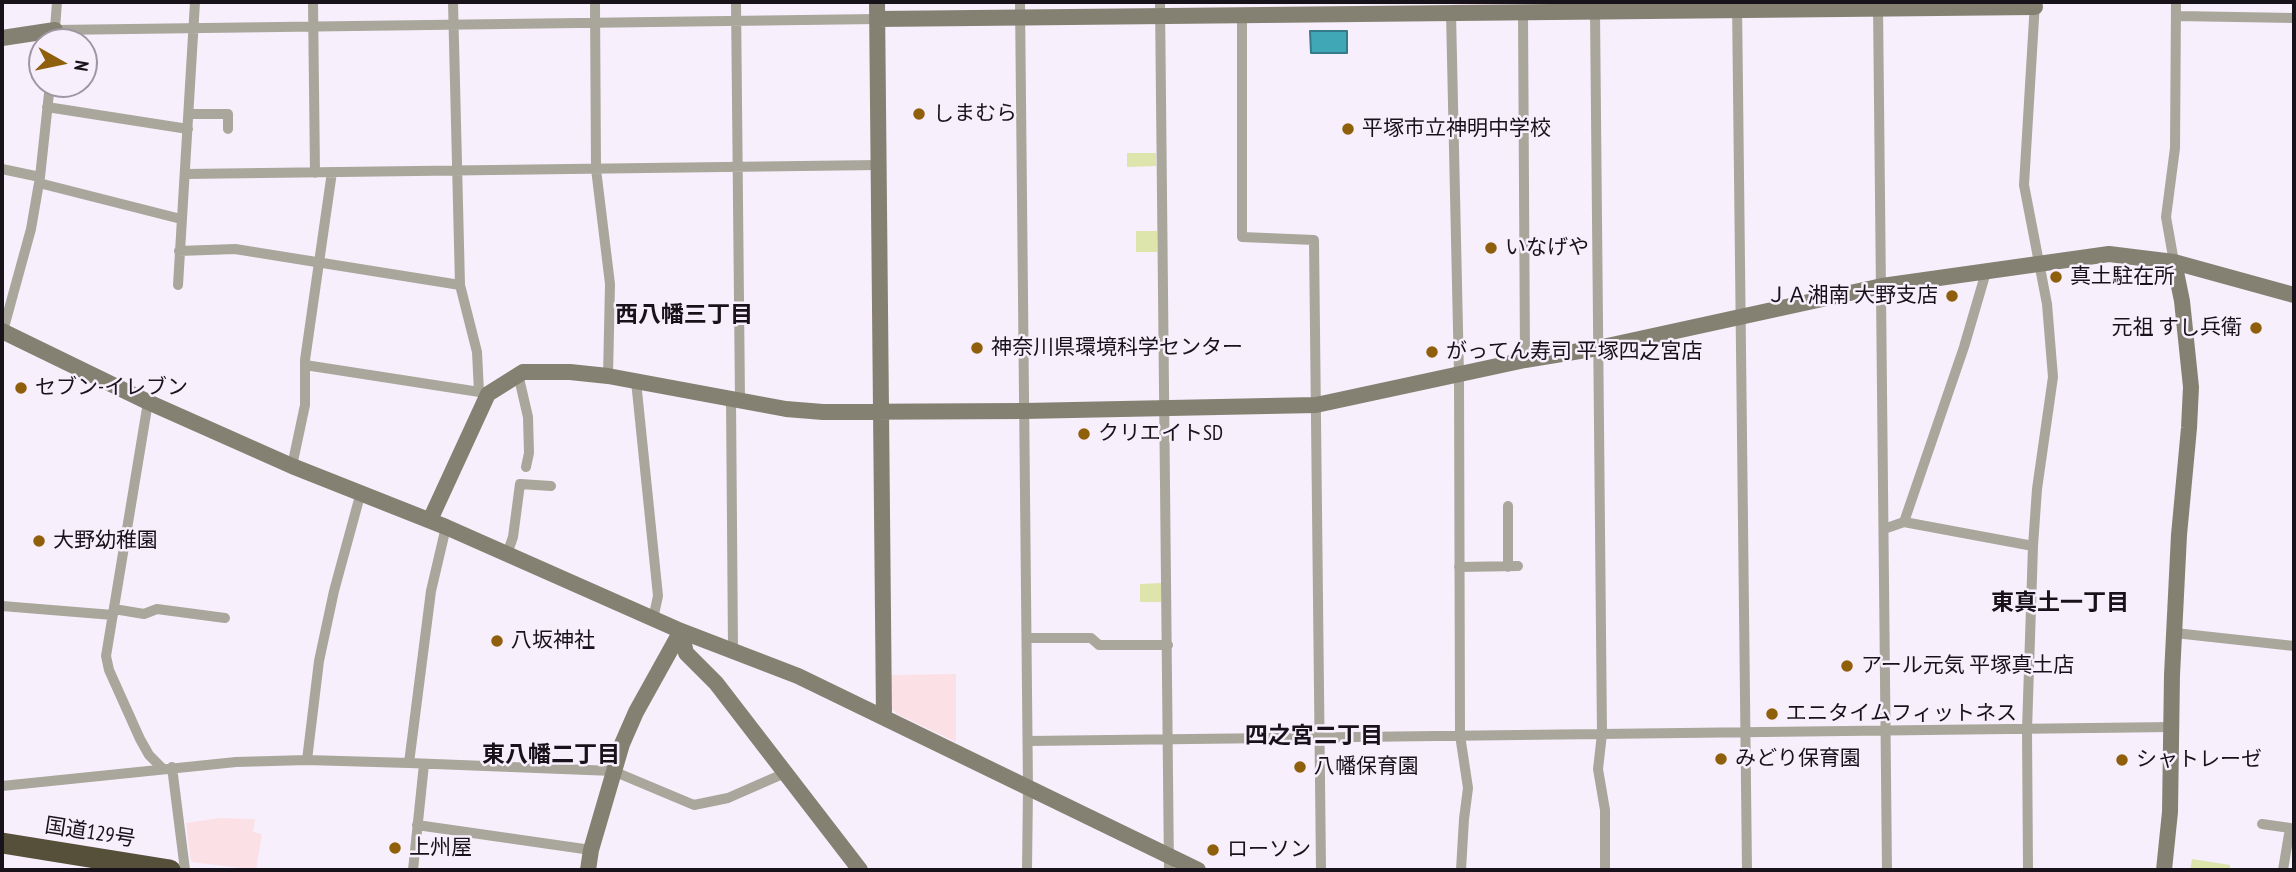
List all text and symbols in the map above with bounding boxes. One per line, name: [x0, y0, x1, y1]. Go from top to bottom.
north arrow: [28, 28, 98, 98]
text: N: [69, 59, 94, 73]
place label: しまむら: [933, 101, 1017, 127]
marker: しまむら: [911, 106, 927, 122]
place label: 平塚市立神明中学校: [1362, 116, 1551, 142]
marker: 平塚市立神明中学校: [1340, 121, 1356, 137]
place label: いなげや: [1505, 235, 1589, 261]
marker: いなげや: [1483, 240, 1499, 256]
place label: 真土駐在所: [2070, 264, 2175, 290]
marker: 真土駐在所: [2048, 269, 2064, 285]
place label: ＪＡ湘南 大野支店: [1766, 283, 1938, 309]
marker: ＪＡ湘南 大野支店: [1944, 288, 1960, 304]
district label: 西八幡三丁目: [615, 301, 753, 329]
place label: 元祖 すし兵衛: [2112, 315, 2242, 341]
marker: 元祖 すし兵衛: [2248, 320, 2264, 336]
place label: 神奈川県環境科学センター: [991, 335, 1243, 361]
place label: がってん寿司 平塚四之宮店: [1446, 339, 1702, 365]
marker: 神奈川県環境科学センター: [969, 340, 985, 356]
marker: がってん寿司 平塚四之宮店: [1424, 344, 1440, 360]
place label: セブン-イレブン: [35, 375, 188, 401]
marker: セブン-イレブン: [13, 380, 29, 396]
place label: クリエイトSD: [1098, 421, 1223, 447]
marker: クリエイトSD: [1076, 426, 1092, 442]
place label: 大野幼稚園: [53, 528, 158, 554]
marker: 大野幼稚園: [31, 533, 47, 549]
district label: 東真土一丁目: [1991, 589, 2129, 617]
place label: 八坂神社: [511, 628, 595, 654]
marker: 八坂神社: [489, 633, 505, 649]
place label: アール元気 平塚真土店: [1861, 653, 2074, 679]
marker: アール元気 平塚真土店: [1839, 658, 1855, 674]
place label: エニタイムフィットネス: [1786, 701, 2017, 727]
marker: エニタイムフィットネス: [1764, 706, 1780, 722]
district label: 四之宮二丁目: [1245, 722, 1383, 750]
district label: 東八幡二丁目: [482, 741, 620, 769]
place label: みどり保育園: [1735, 746, 1861, 772]
place label: シャトレーゼ: [2136, 747, 2262, 773]
marker: みどり保育園: [1713, 751, 1729, 767]
marker: シャトレーゼ: [2114, 752, 2130, 768]
place label: 八幡保育園: [1314, 754, 1419, 780]
marker: 八幡保育園: [1292, 759, 1308, 775]
street label: 国道129号: [43, 813, 137, 853]
place label: 上州屋: [409, 835, 472, 861]
place label: ローソン: [1227, 837, 1311, 863]
marker: 上州屋: [387, 840, 403, 856]
marker: ローソン: [1205, 842, 1221, 858]

